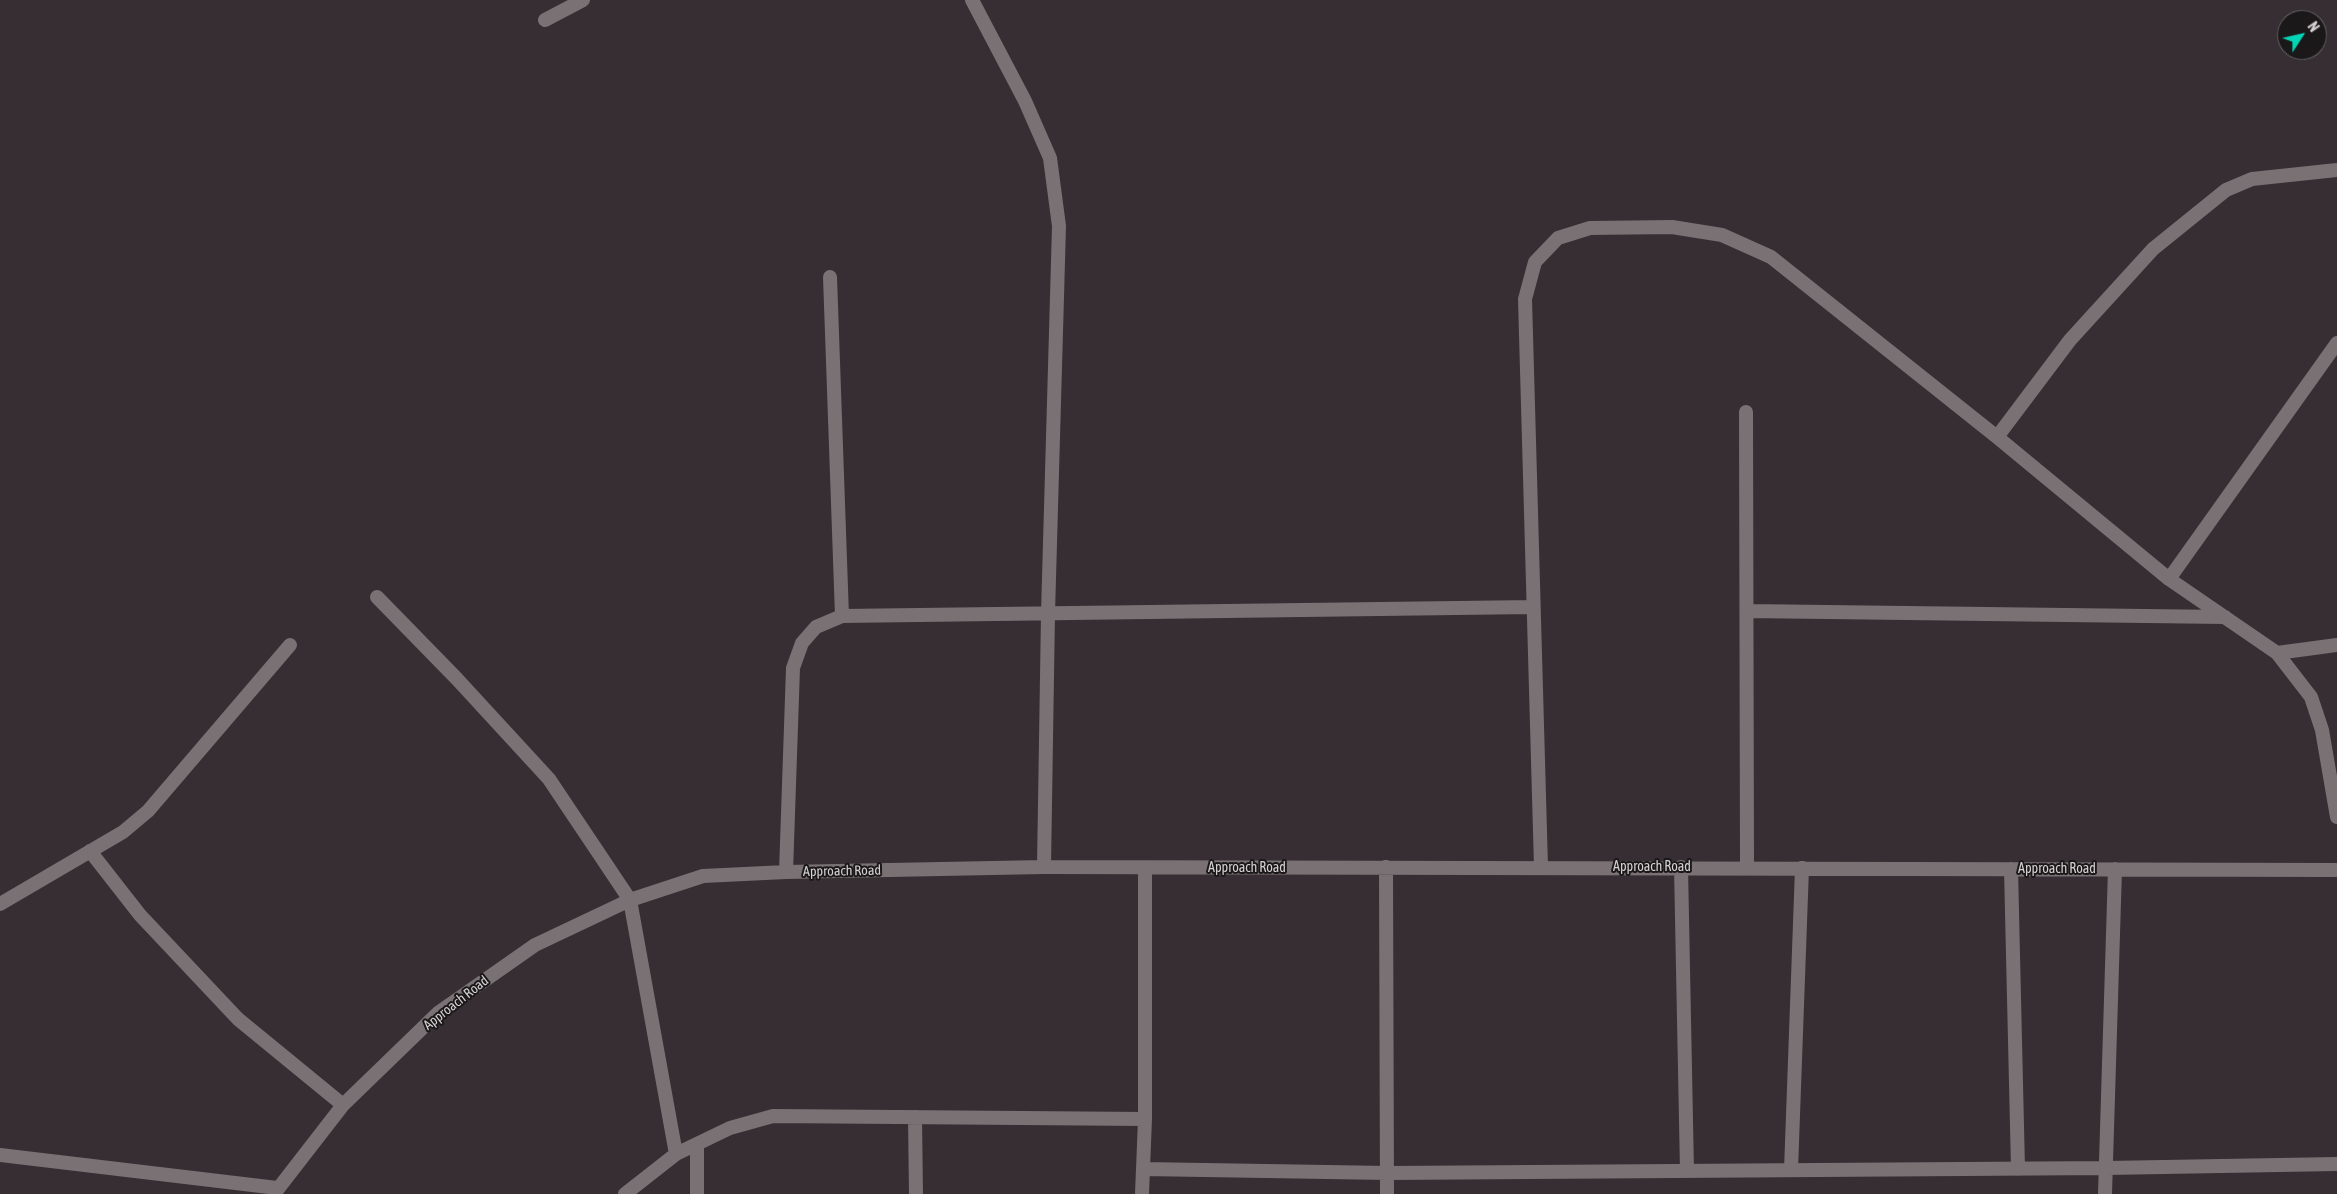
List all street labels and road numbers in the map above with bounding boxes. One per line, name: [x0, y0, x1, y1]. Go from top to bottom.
street label: Approach Road: [1613, 859, 1691, 875]
street label: Approach Road: [1208, 860, 1286, 876]
street label: Approach Road: [2018, 861, 2096, 877]
street label: Approach Road: [803, 862, 881, 880]
street label: Approach Road: [420, 972, 492, 1034]

